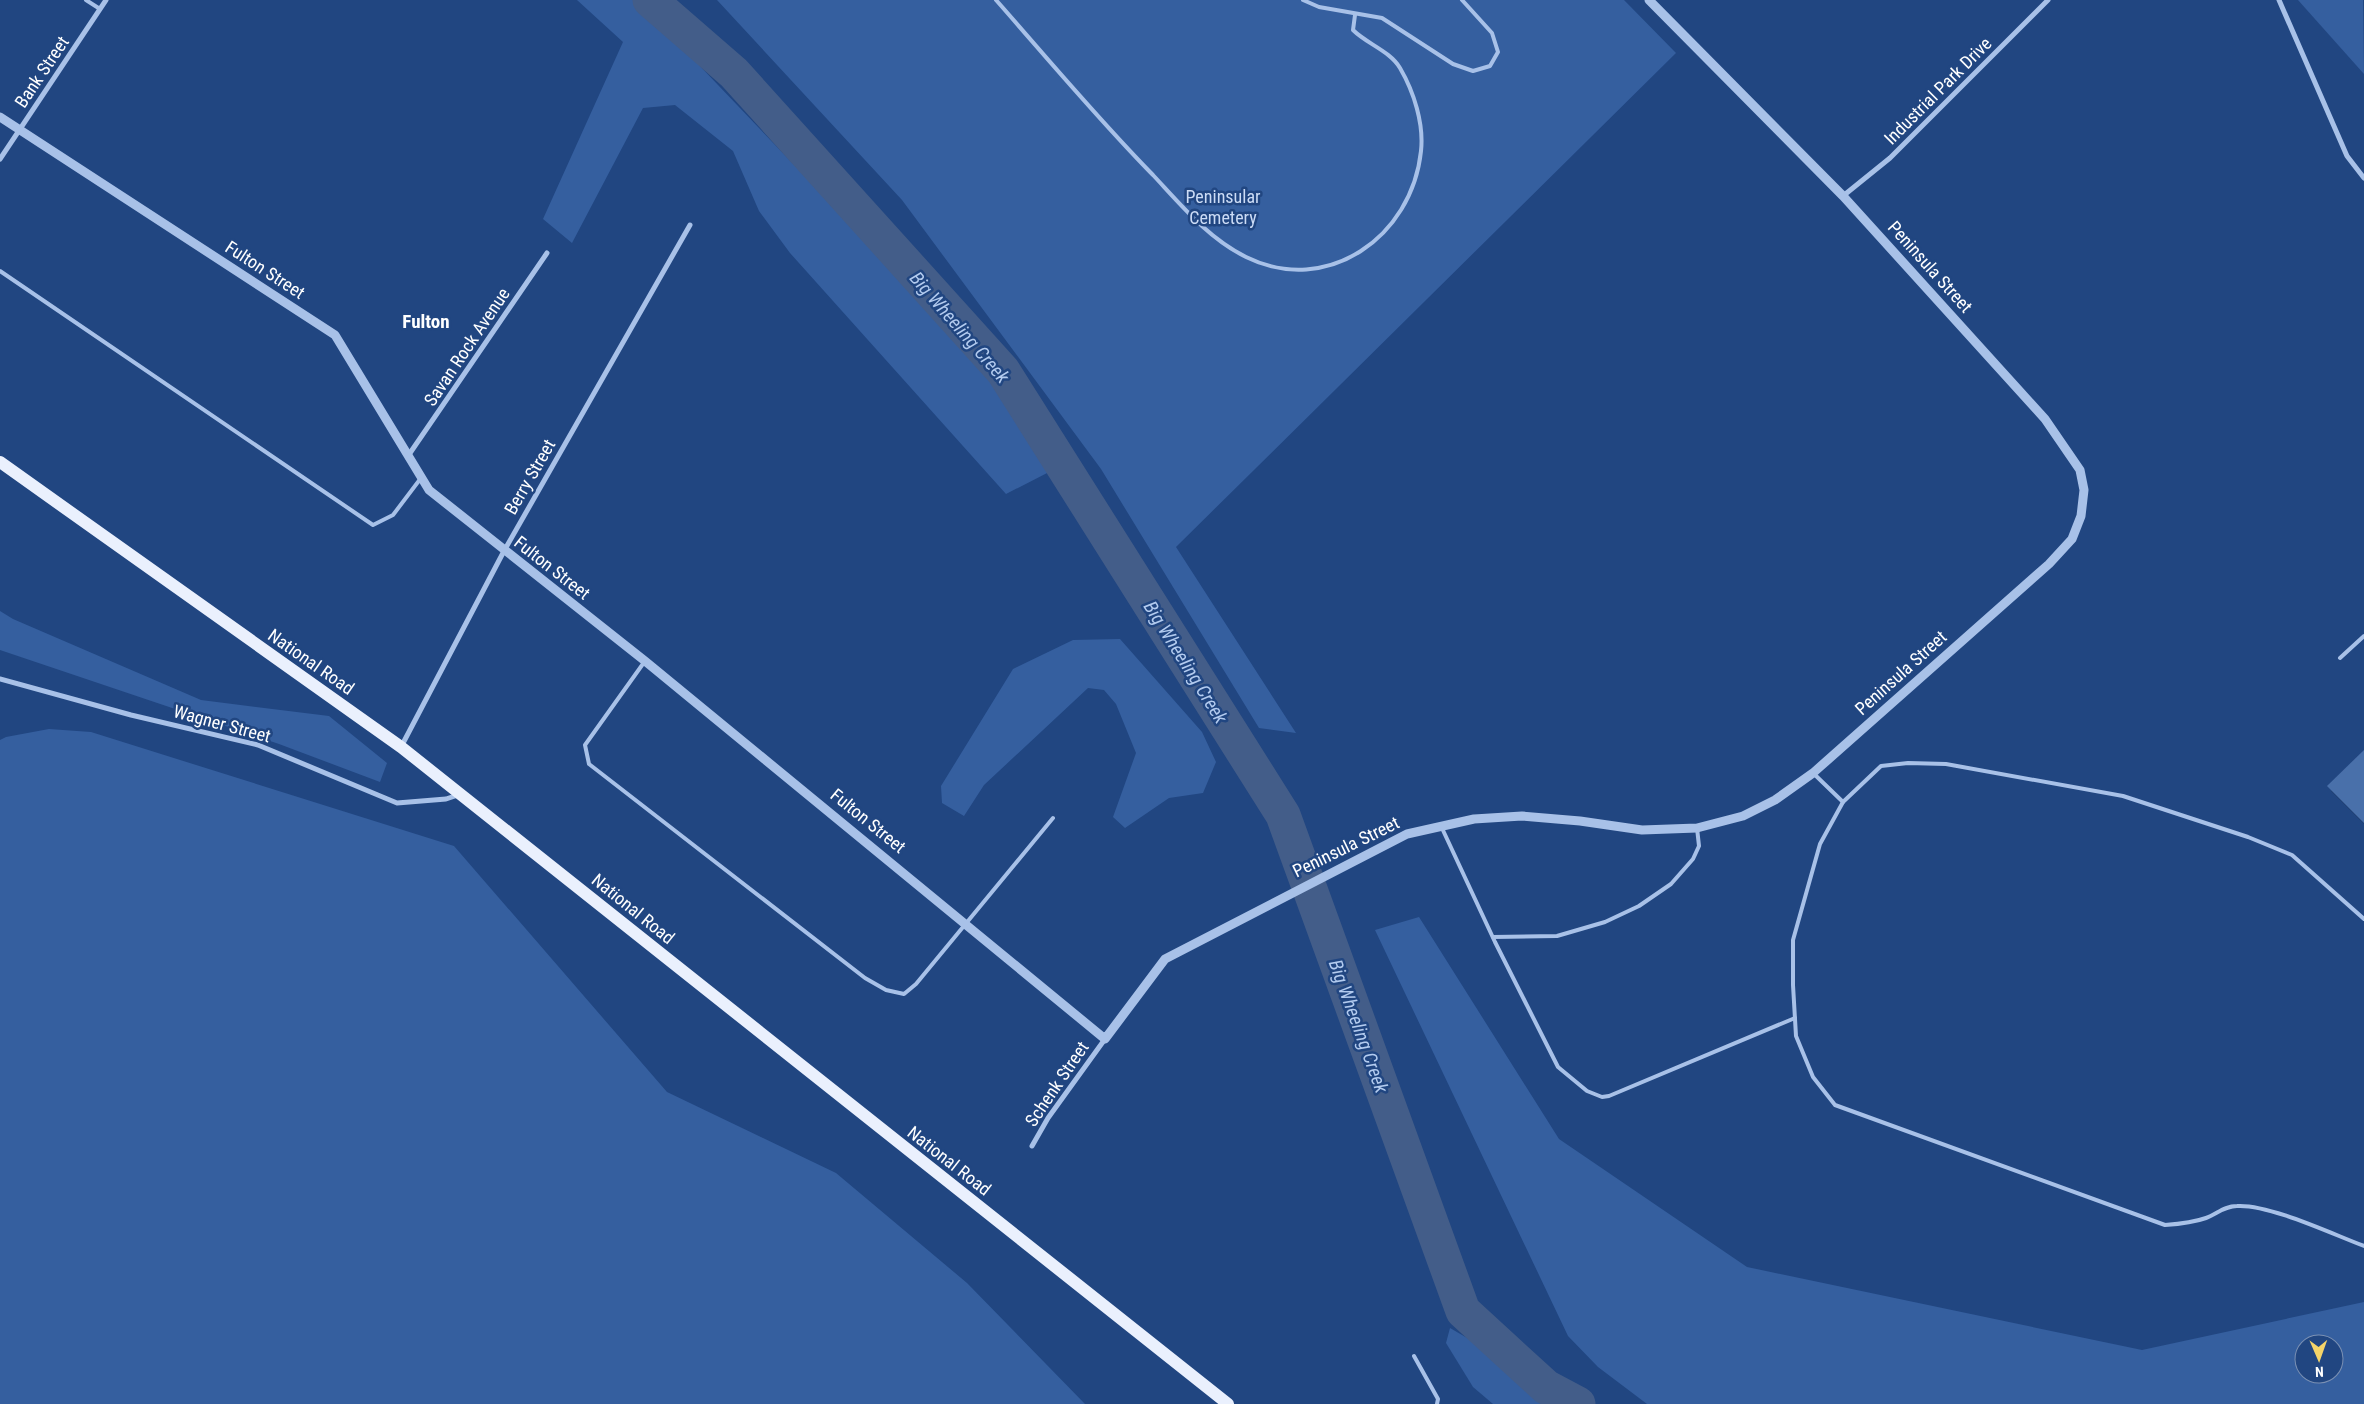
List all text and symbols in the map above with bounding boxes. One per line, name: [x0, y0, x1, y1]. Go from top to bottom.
street label: Bank Street: [10, 32, 73, 111]
street label: Industrial Park Drive: [1880, 33, 1996, 149]
park label: Peninsular Cemetery: [1185, 186, 1261, 228]
street label: Peninsula Street: [1884, 217, 1977, 317]
street label: Fulton Street: [222, 236, 309, 303]
water label: Big Wheeling Creek: [905, 267, 1015, 388]
street label: Savan Rock Avenue: [419, 284, 514, 410]
district label: Fulton: [402, 310, 450, 333]
street label: Berry Street: [500, 435, 559, 518]
street label: Fulton Street: [510, 531, 594, 604]
water label: Big Wheeling Creek: [1139, 597, 1233, 728]
street label: National Road: [264, 624, 358, 699]
street label: Peninsula Street: [1851, 626, 1951, 719]
street label: Wagner Street: [171, 700, 273, 747]
street label: Fulton Street: [827, 784, 910, 857]
street label: Peninsula Street: [1289, 812, 1402, 881]
street label: National Road: [588, 869, 679, 948]
water label: Big Wheeling Creek: [1324, 956, 1394, 1097]
street label: Schenk Street: [1021, 1037, 1093, 1130]
street label: National Road: [903, 1122, 995, 1200]
north arrow: [2294, 1334, 2344, 1384]
text: N: [2315, 1364, 2324, 1380]

